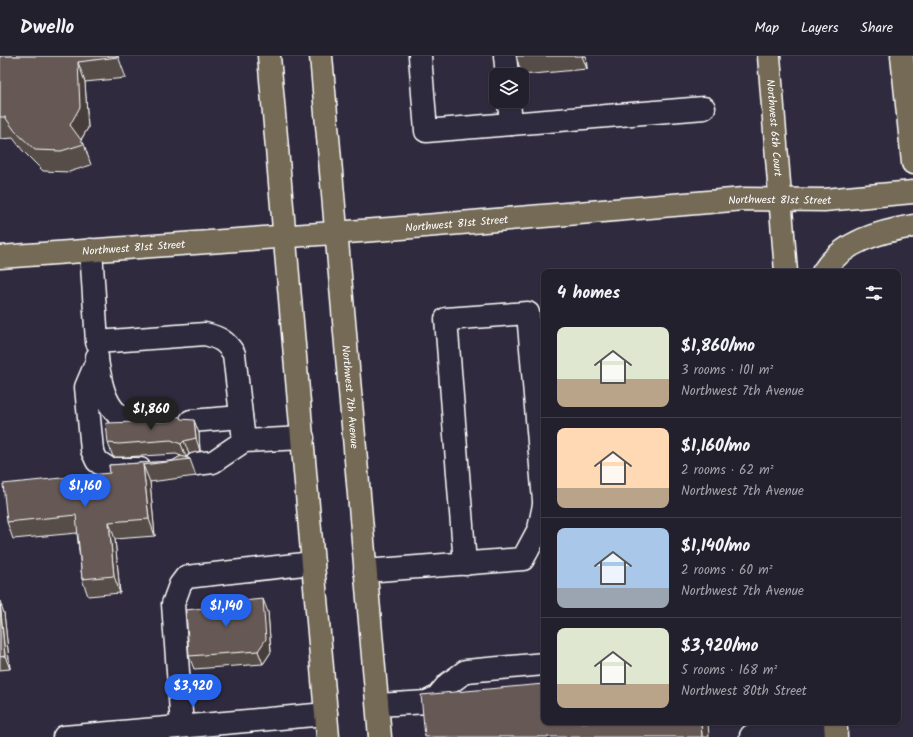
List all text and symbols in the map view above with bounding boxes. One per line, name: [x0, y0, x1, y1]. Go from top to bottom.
text: Dwello: [20, 13, 74, 43]
text: Map: [755, 17, 779, 39]
text: Layers: [801, 17, 839, 39]
text: Share: [861, 17, 893, 39]
map controls: [489, 68, 529, 108]
button: layers: [489, 68, 529, 108]
street label: Northwest 6th Court: [761, 79, 787, 178]
street label: Northwest 81st Street: [727, 191, 833, 210]
street label: Northwest 81st Street: [405, 211, 510, 238]
street label: Northwest 81st Street: [82, 236, 187, 261]
text: 4 homes: [557, 280, 620, 307]
icon: filters: [863, 282, 885, 304]
text: $1,860/mo: [681, 333, 755, 360]
icon: home: [589, 343, 637, 391]
street label: Northwest 7th Avenue: [336, 344, 363, 449]
text: 3 rooms · 101 m²: [681, 360, 773, 381]
text: Northwest 7th Avenue: [681, 381, 804, 402]
pin: $1,860: [118, 397, 184, 431]
text: $1,860: [133, 399, 169, 420]
text: $1,160/mo: [681, 433, 750, 460]
icon: home: [589, 444, 637, 492]
text: 2 rooms · 62 m²: [681, 460, 774, 481]
pin: $1,160: [52, 474, 118, 508]
text: $1,160: [69, 476, 101, 497]
text: Northwest 7th Avenue: [681, 481, 804, 502]
text: $1,140/mo: [681, 533, 750, 560]
icon: home: [589, 544, 637, 592]
text: 2 rooms · 60 m²: [681, 560, 773, 581]
text: Northwest 7th Avenue: [681, 581, 804, 602]
pin: $1,140: [193, 594, 259, 628]
text: $1,140: [210, 596, 242, 617]
text: $3,920/mo: [681, 633, 759, 660]
icon: home: [589, 644, 637, 692]
text: 5 rooms · 168 m²: [681, 660, 777, 681]
pin: $3,920: [160, 674, 226, 708]
text: $3,920: [173, 676, 213, 697]
text: Northwest 80th Street: [681, 681, 807, 702]

